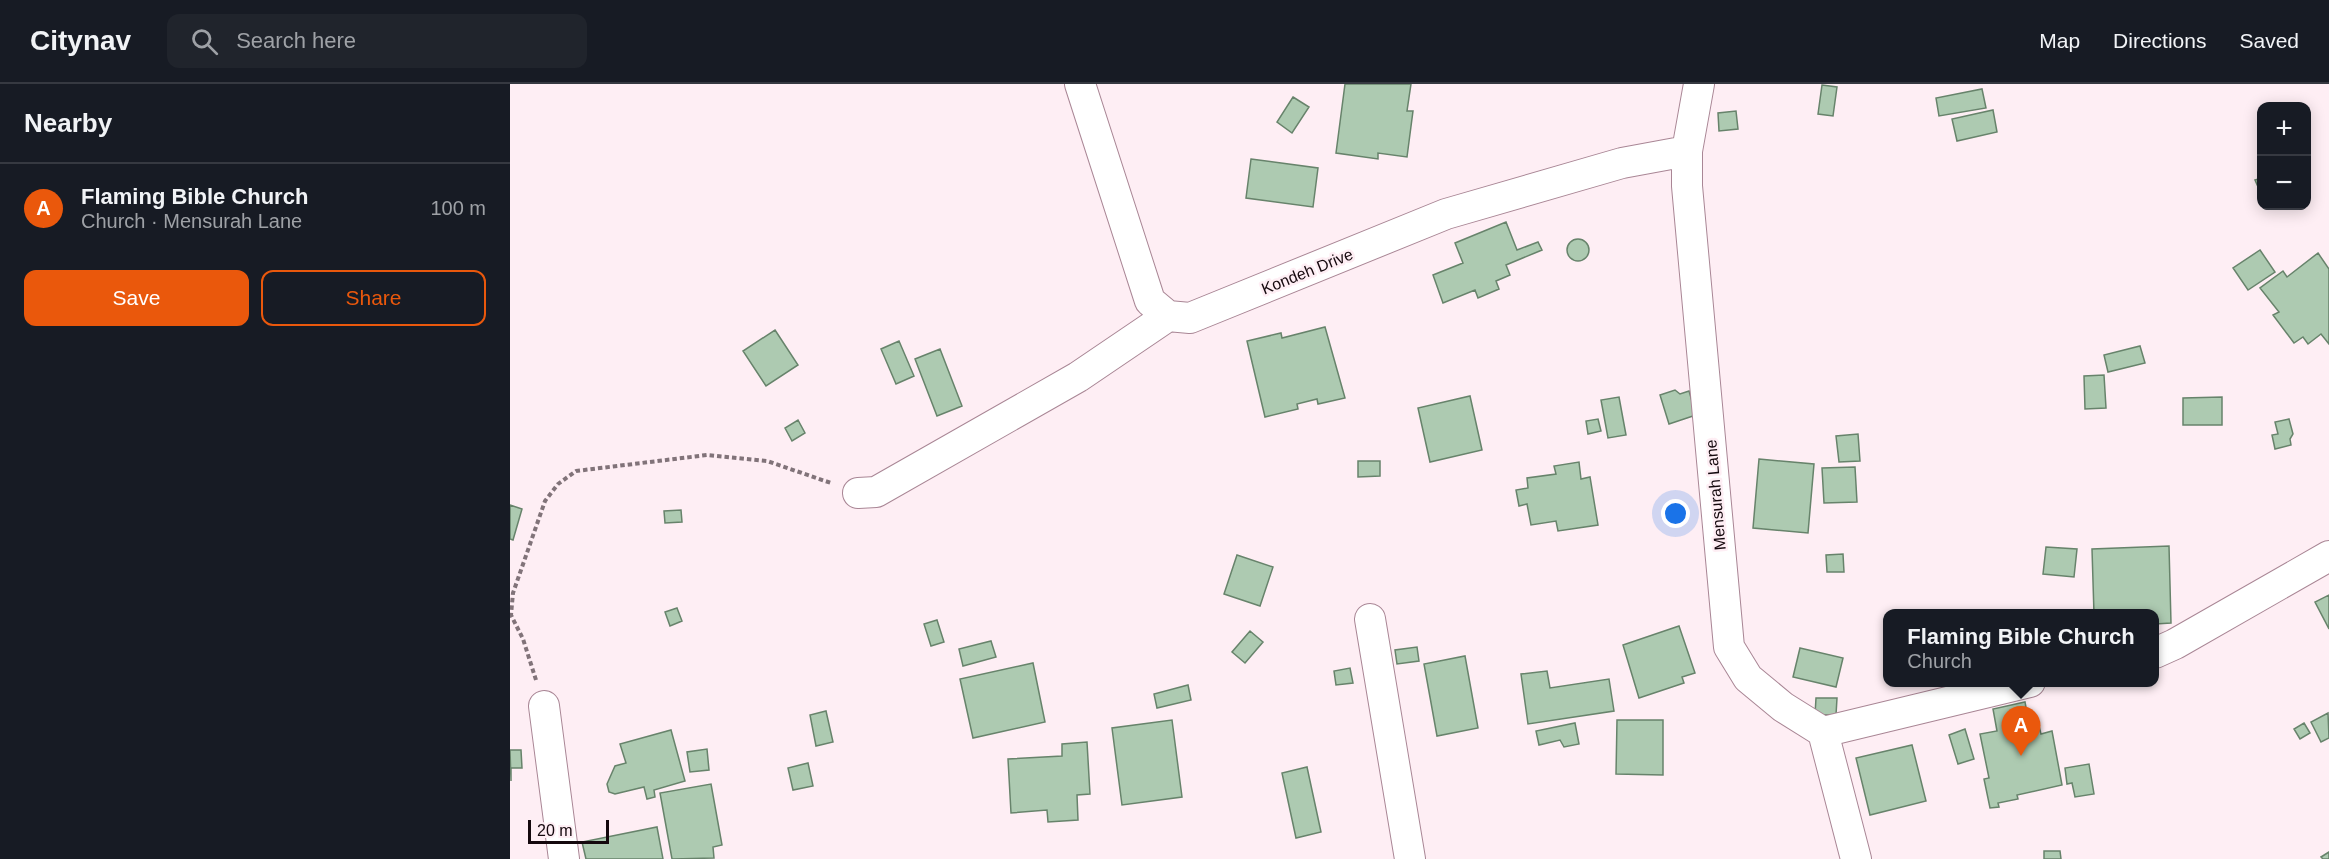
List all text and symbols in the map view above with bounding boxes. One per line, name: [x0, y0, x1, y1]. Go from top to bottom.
search box: [167, 14, 587, 68]
text: Citynav: [30, 25, 131, 56]
icon: search: [188, 25, 221, 58]
text: Search here: [236, 28, 356, 53]
text: Map: [2039, 29, 2080, 52]
text: Directions: [2113, 29, 2206, 52]
text: Saved: [2239, 29, 2299, 52]
map controls: [2257, 102, 2311, 210]
button: +: [2257, 102, 2311, 156]
text: Nearby: [24, 108, 112, 138]
button: −: [2257, 156, 2311, 210]
text: Flaming Bible Church: [81, 184, 308, 209]
text: A: [36, 197, 51, 219]
text: 100 m: [430, 197, 486, 219]
text: Church · Mensurah Lane: [81, 210, 302, 232]
street label: Kondeh Drive: [1259, 245, 1355, 298]
button: Save: [24, 270, 249, 326]
button: Share: [261, 270, 486, 326]
street label: Mensurah Lane: [1702, 439, 1729, 551]
your location: [1661, 499, 1690, 528]
popup: [1883, 609, 2159, 687]
text: Flaming Bible Church: [1907, 624, 2135, 649]
text: Church: [1907, 650, 1972, 672]
pin: A: [2002, 706, 2040, 756]
scale bar: [528, 817, 609, 844]
text: 20 m: [537, 822, 573, 839]

